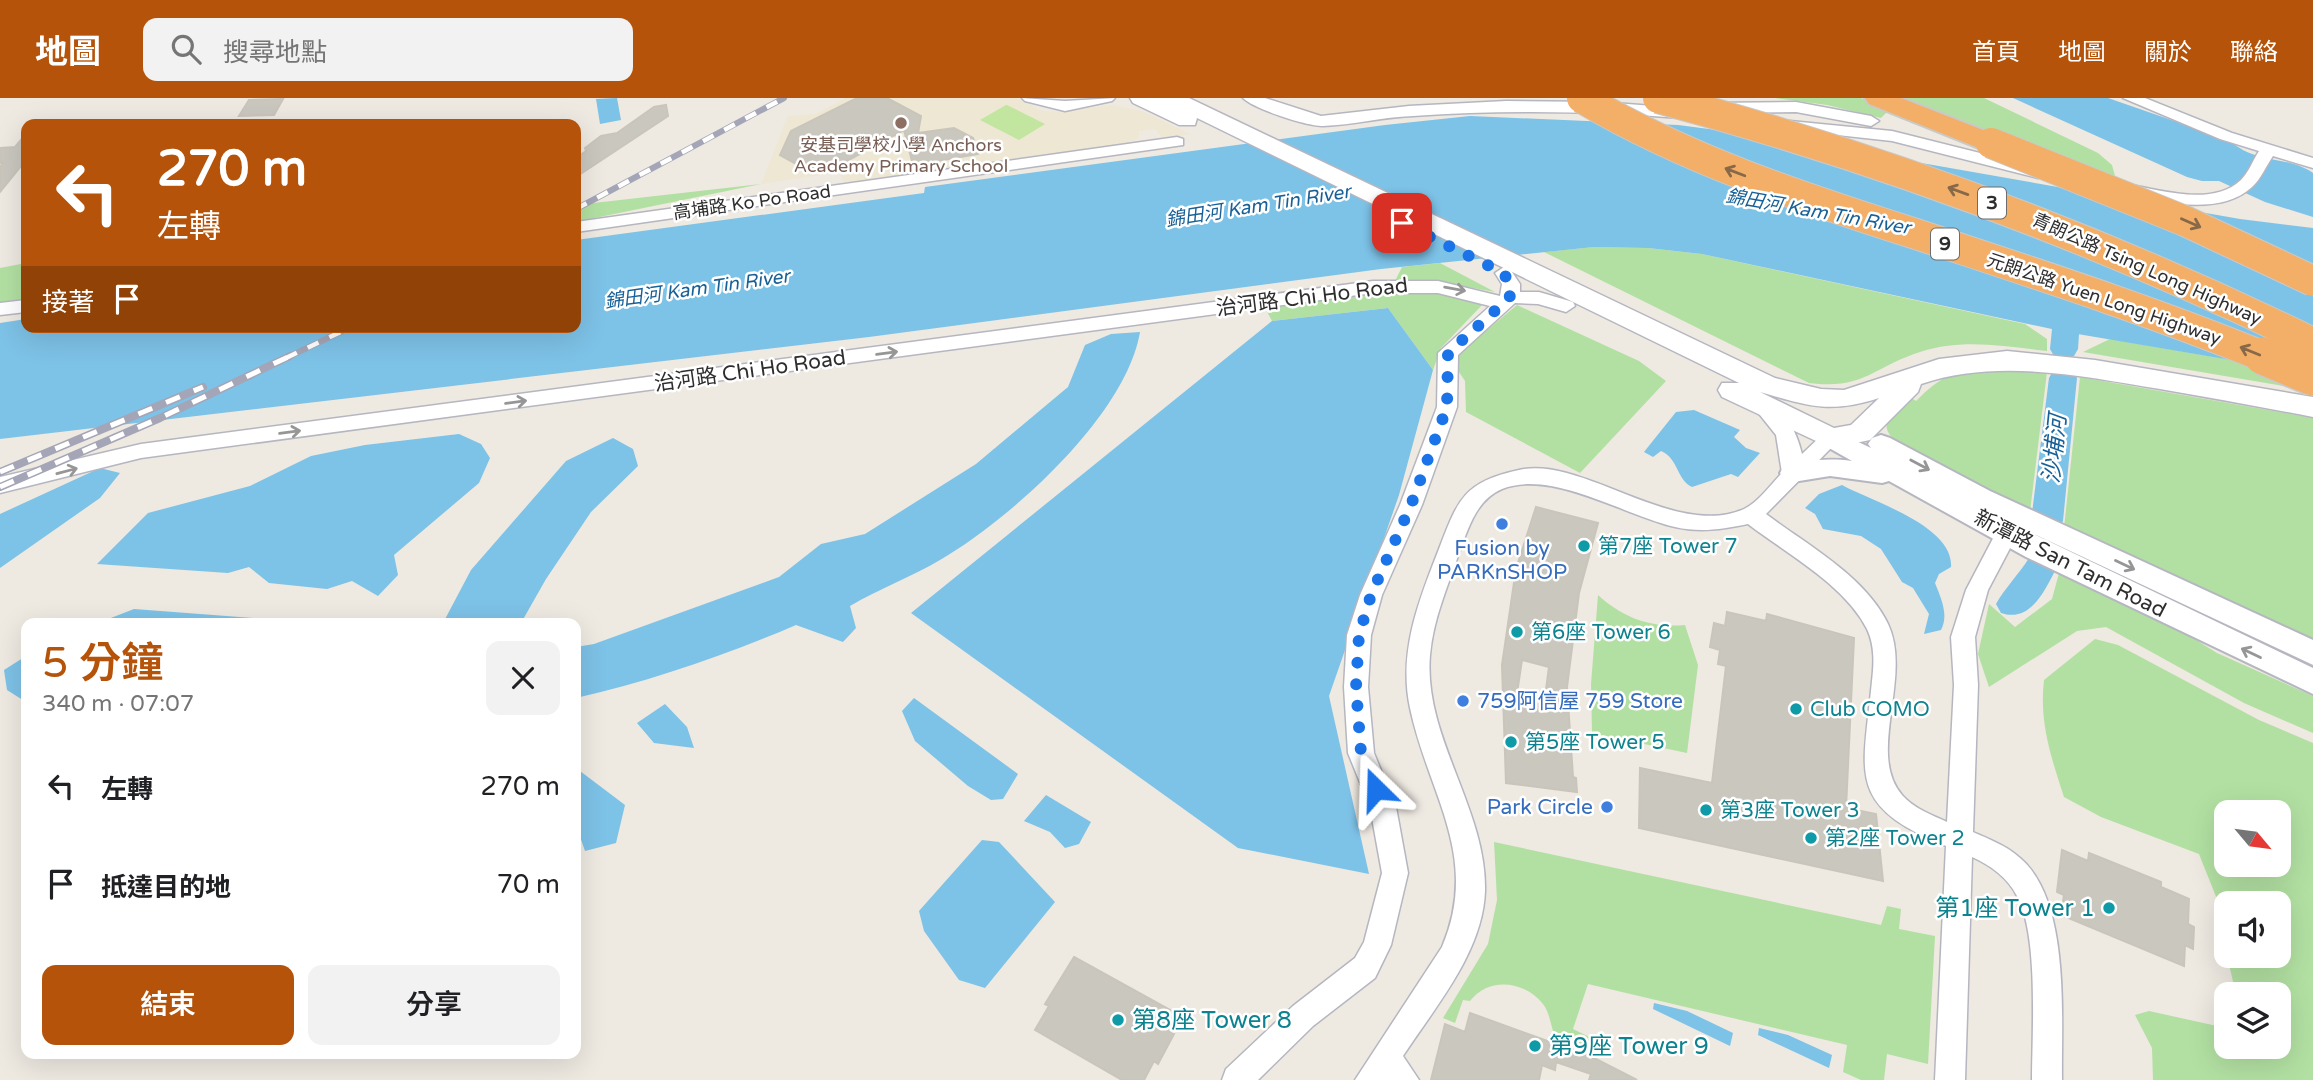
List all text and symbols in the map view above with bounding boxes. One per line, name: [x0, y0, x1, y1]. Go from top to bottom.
search box: [143, 18, 633, 81]
icon: search: [167, 30, 205, 68]
text: 地圖: [35, 33, 101, 72]
text: 搜尋地點: [223, 37, 327, 68]
text: 首頁: [1972, 38, 2020, 67]
text: 地圖: [2058, 38, 2106, 67]
text: 關於: [2144, 38, 2192, 67]
text: 聯絡: [2230, 38, 2278, 67]
marker: 安基司學校小學 Anchors Academy Primary School: [893, 115, 909, 131]
place label: 安基司學校小學 Anchors Academy Primary School: [794, 134, 1008, 177]
text: 270 m: [157, 140, 307, 199]
icon: left: [42, 147, 133, 238]
one-way arrow: [1724, 164, 1746, 177]
street label: 高埔路 Ko Po Road: [672, 180, 832, 224]
water label: 錦田河 Kam Tin River: [1164, 180, 1355, 231]
one-way arrow: [1947, 183, 1969, 196]
water label: 錦田河 Kam Tin River: [1724, 185, 1914, 240]
road number: 3: [1978, 188, 2006, 218]
pin: [1372, 193, 1432, 253]
icon: arrive: [1383, 204, 1421, 242]
text: 左轉: [157, 208, 221, 246]
street label: 青朗公路 Tsing Long Highway: [2029, 208, 2265, 330]
one-way arrow: [2180, 218, 2201, 231]
road number: 9: [1931, 228, 1959, 260]
street label: 元朗公路 Yuen Long Highway: [1984, 249, 2224, 350]
water label: 錦田河 Kam Tin River: [603, 265, 794, 313]
street label: 治河路 Chi Ho Road: [1215, 273, 1409, 321]
icon: arrive: [108, 280, 146, 318]
one-way arrow: [1443, 283, 1466, 296]
text: 接著: [42, 287, 94, 318]
one-way arrow: [2240, 344, 2261, 357]
street label: 治河路 Chi Ho Road: [653, 345, 847, 397]
one-way arrow: [875, 346, 898, 359]
one-way arrow: [504, 395, 527, 408]
water label: 沙埔河: [2037, 409, 2073, 485]
one-way arrow: [279, 425, 301, 438]
one-way arrow: [1909, 459, 1930, 472]
one-way arrow: [55, 464, 78, 477]
street label: 新潭路 San Tam Road: [1970, 505, 2170, 623]
marker: Fusion by PARKnSHOP: [1494, 516, 1510, 532]
place label: 第7座 Tower 7: [1598, 534, 1738, 559]
place label: Fusion by PARKnSHOP: [1437, 536, 1567, 585]
marker: 第7座 Tower 7: [1576, 538, 1592, 554]
one-way arrow: [2113, 559, 2135, 572]
place label: 第6座 Tower 6: [1531, 620, 1671, 645]
marker: 第6座 Tower 6: [1509, 624, 1525, 640]
text: 5 分鐘: [42, 638, 163, 689]
button: close: [486, 641, 560, 715]
one-way arrow: [2241, 645, 2262, 658]
place label: 759阿信屋 759 Store: [1477, 689, 1683, 714]
text: 340 m · 07:07: [42, 690, 194, 718]
marker: 759阿信屋 759 Store: [1455, 693, 1471, 709]
place label: Club COMO: [1810, 697, 1930, 722]
marker: Club COMO: [1788, 701, 1804, 717]
place label: 第5座 Tower 5: [1525, 730, 1665, 755]
marker: 第5座 Tower 5: [1503, 734, 1519, 750]
position arrow: [1339, 752, 1413, 826]
icon: left: [42, 767, 80, 805]
text: 270 m: [480, 771, 560, 802]
text: 左轉: [101, 774, 153, 805]
place label: Park Circle: [1487, 795, 1593, 820]
place label: 第3座 Tower 3: [1720, 798, 1860, 823]
marker: Park Circle: [1599, 799, 1615, 815]
north arrow: [2214, 800, 2291, 877]
map controls: [2214, 800, 2291, 1059]
marker: 第3座 Tower 3: [1698, 802, 1714, 818]
place label: 第2座 Tower 2: [1825, 826, 1965, 851]
marker: 第2座 Tower 2: [1803, 830, 1819, 846]
icon: arrive: [42, 865, 80, 903]
text: 70 m: [497, 869, 560, 900]
text: 抵達目的地: [101, 872, 231, 903]
button: sound: [2214, 891, 2291, 968]
place label: 第1座 Tower 1: [1935, 894, 2095, 923]
marker: 第1座 Tower 1: [2101, 900, 2117, 916]
button: 結束: [42, 965, 294, 1045]
button: 分享: [308, 965, 560, 1045]
button: layers: [2214, 982, 2291, 1059]
place label: 第8座 Tower 8: [1132, 1006, 1292, 1035]
marker: 第8座 Tower 8: [1110, 1012, 1126, 1028]
place label: 第9座 Tower 9: [1549, 1032, 1709, 1061]
marker: 第9座 Tower 9: [1527, 1038, 1543, 1054]

